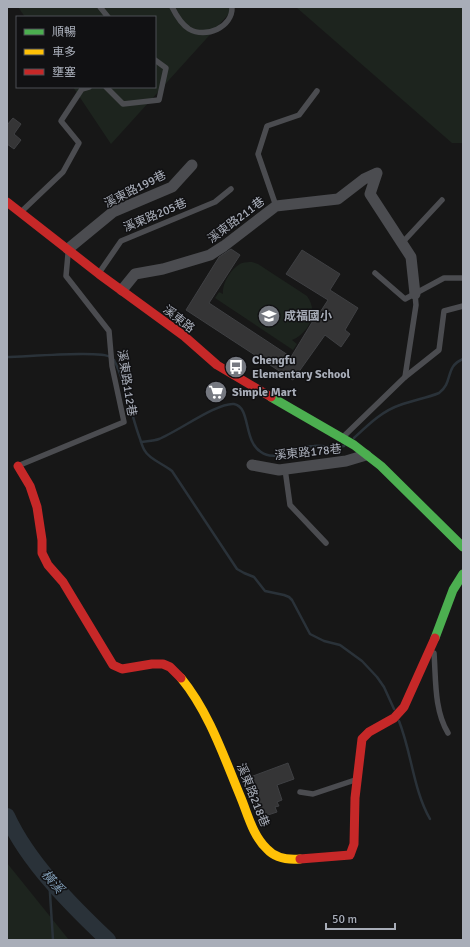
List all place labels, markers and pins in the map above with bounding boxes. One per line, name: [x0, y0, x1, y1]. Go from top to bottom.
school or university icon: 成福國小: [256, 303, 282, 329]
place label: 成福國小: [284, 309, 332, 324]
place label: Chengfu Elementary School: [252, 353, 351, 382]
bus stop icon: Chengfu Elementary School: [223, 354, 249, 380]
supermarket icon: Simple Mart: [203, 379, 229, 405]
place label: Simple Mart: [232, 385, 297, 400]

